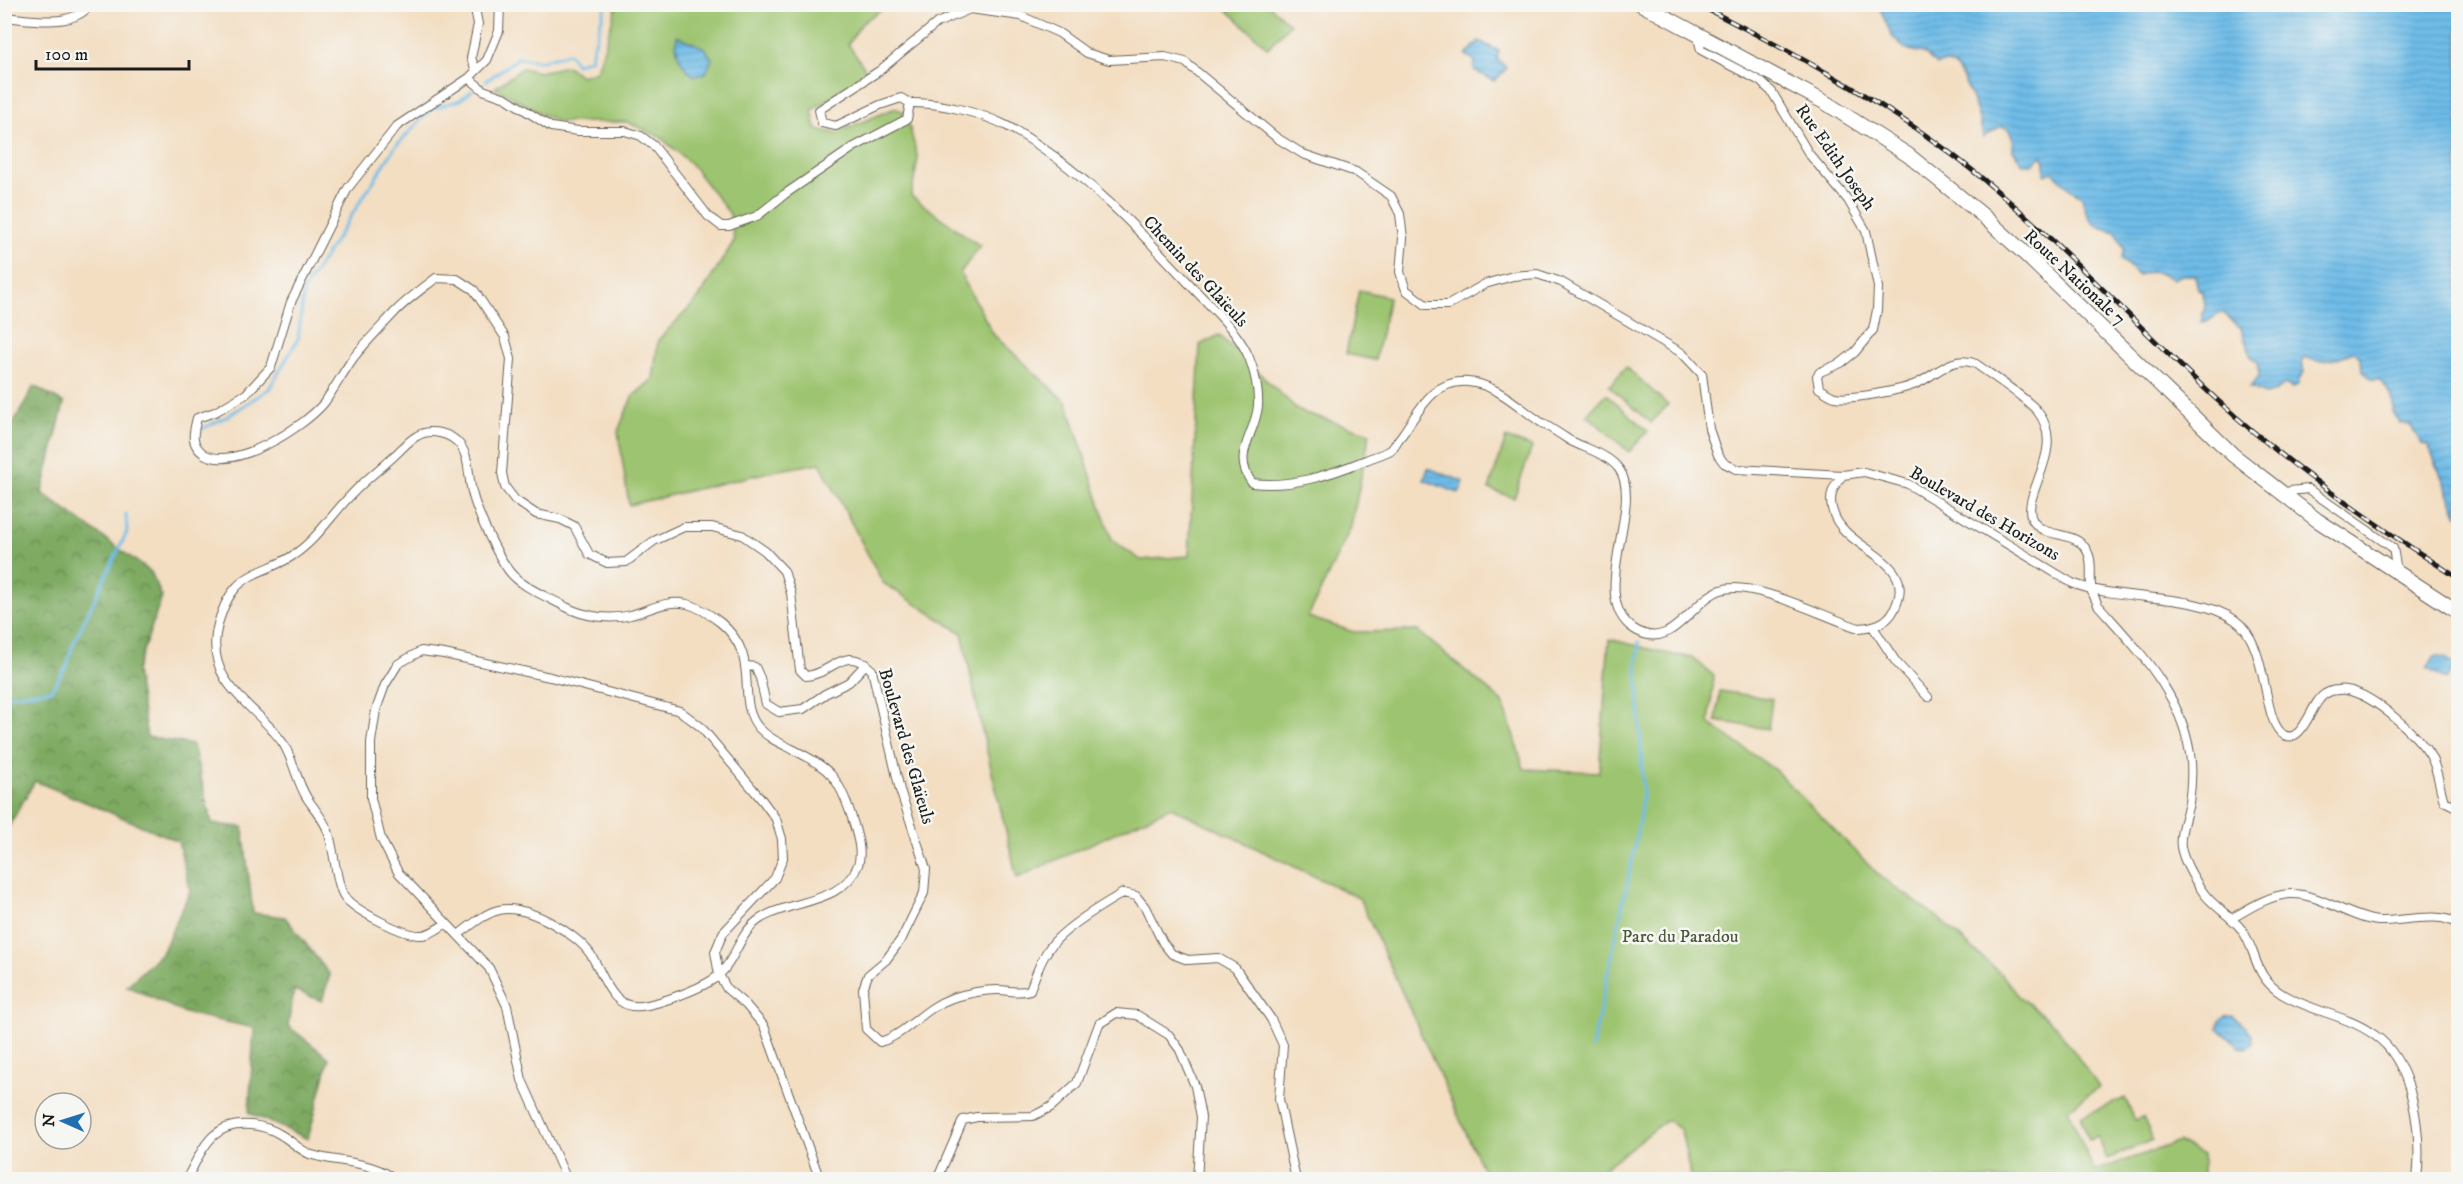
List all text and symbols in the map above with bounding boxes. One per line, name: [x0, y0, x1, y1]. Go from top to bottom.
scale bar: [36, 33, 189, 71]
text: 100 m: [45, 44, 88, 66]
street label: Rue Edith Joseph: [1790, 100, 1880, 215]
street label: Chemin des Glaïeuls: [1138, 211, 1253, 332]
street label: Route Nationale 7: [2019, 225, 2130, 330]
street label: Boulevard des Horizons: [1905, 462, 2064, 566]
street label: Boulevard des Glaïeuls: [873, 666, 939, 827]
park label: Parc du Paradou: [1622, 926, 1739, 948]
north arrow: [33, 1091, 93, 1151]
text: N: [39, 1113, 59, 1127]

